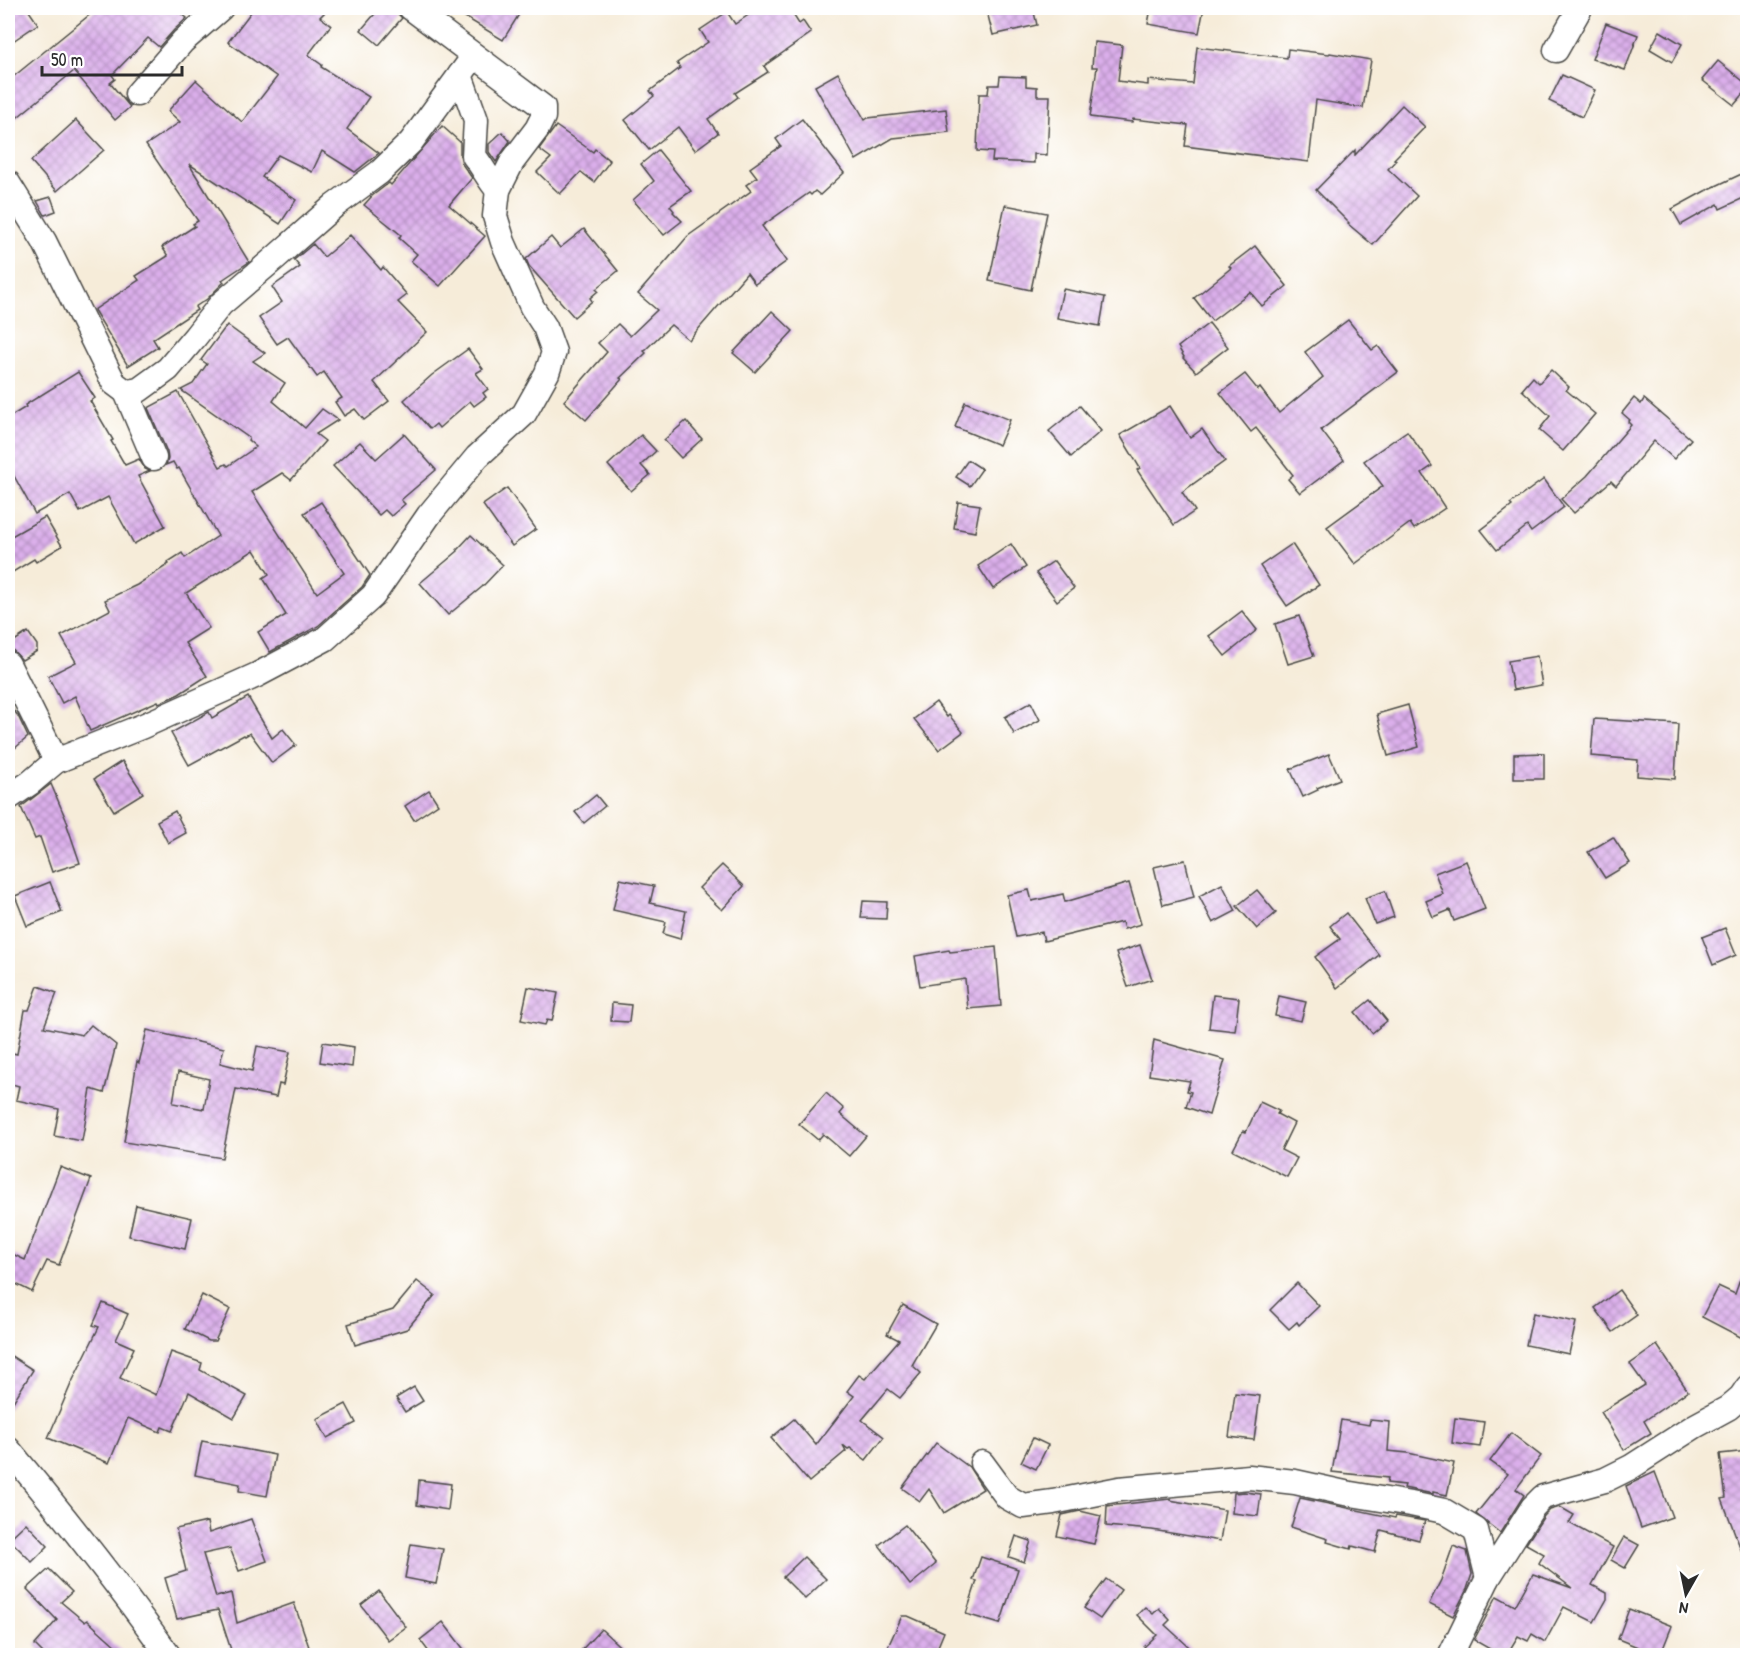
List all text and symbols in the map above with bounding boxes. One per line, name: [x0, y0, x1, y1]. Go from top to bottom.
scale bar: [42, 39, 182, 77]
text: 50 m: [51, 47, 83, 72]
north arrow: [1656, 1564, 1716, 1624]
text: N: [1677, 1597, 1690, 1620]

